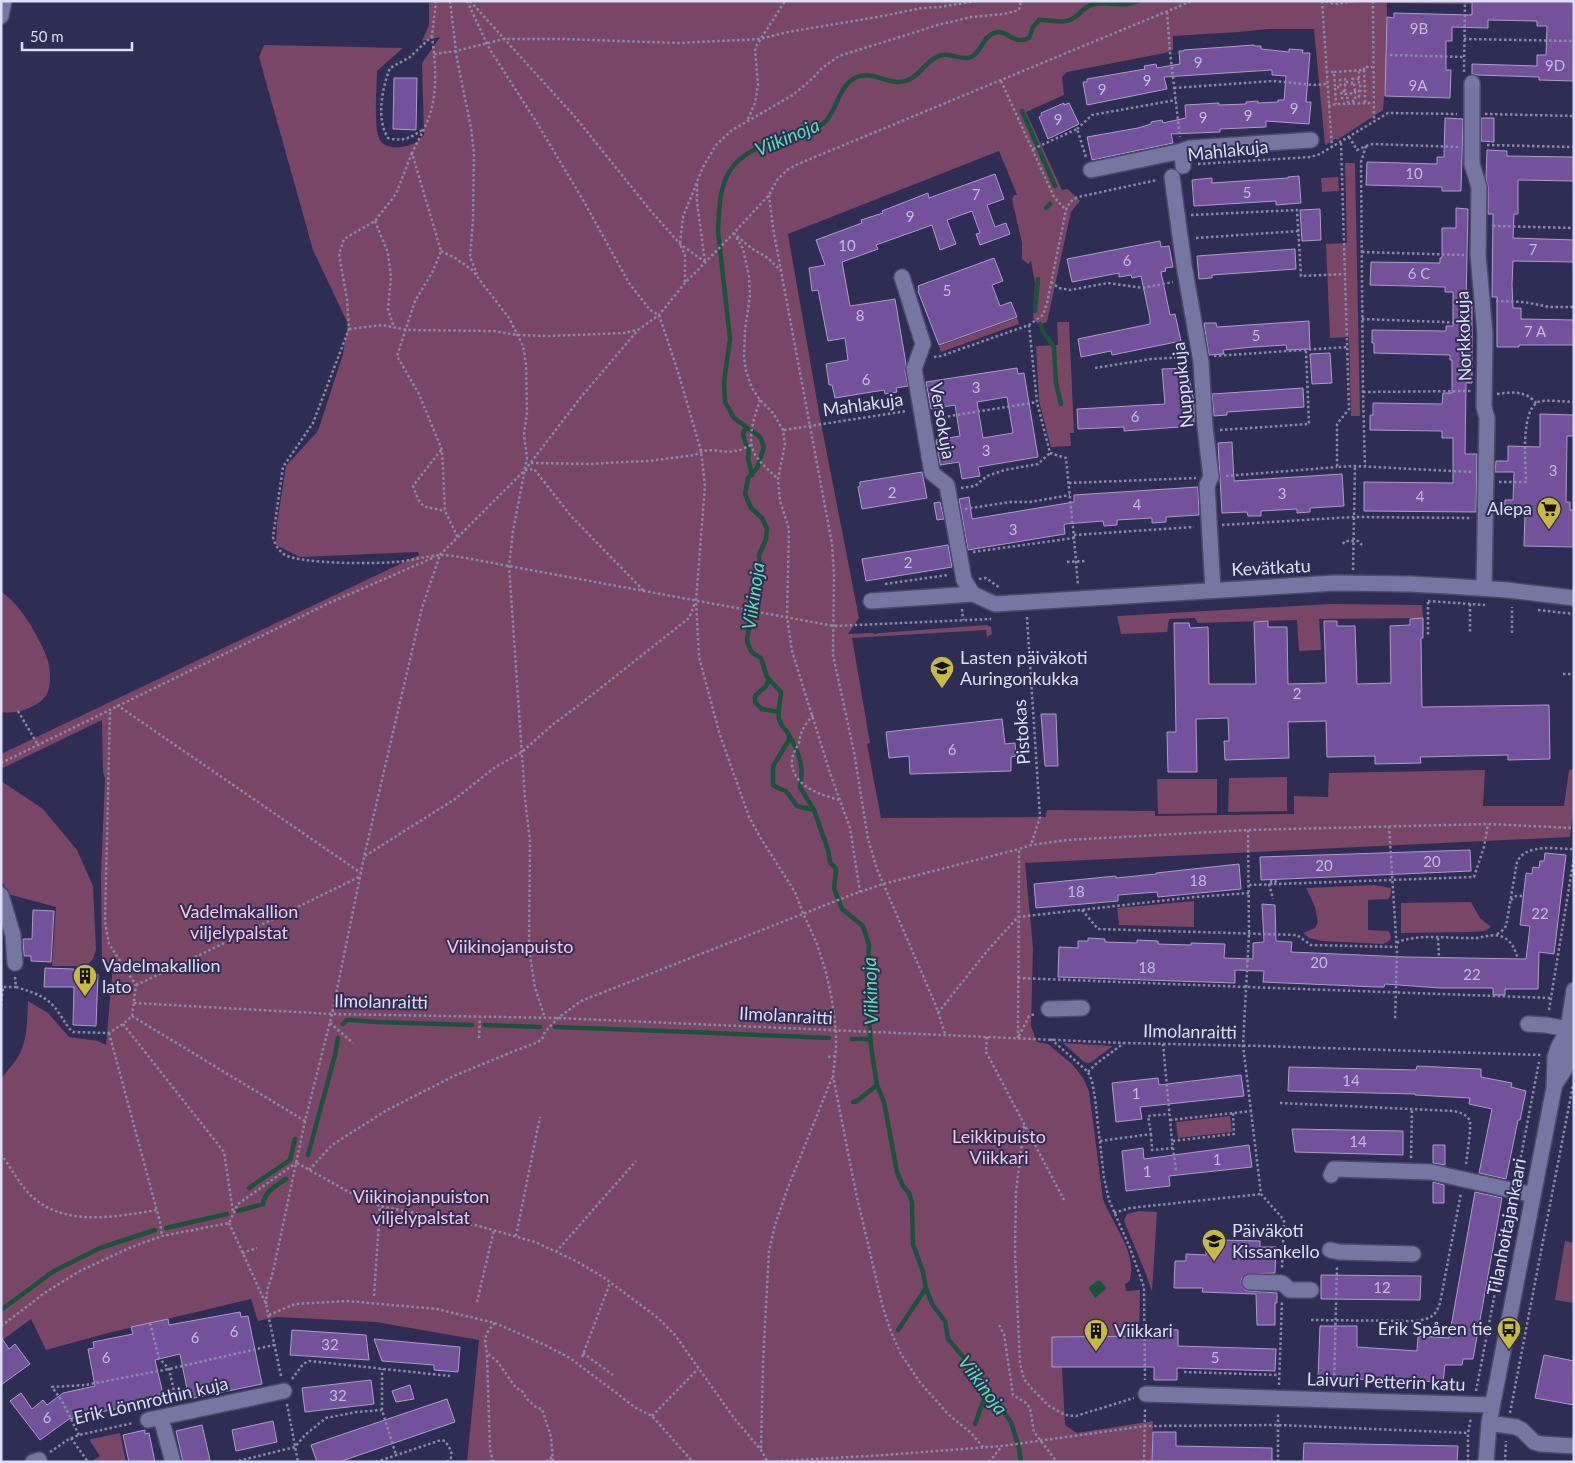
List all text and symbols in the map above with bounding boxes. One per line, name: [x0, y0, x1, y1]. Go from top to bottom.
house number: 9B: [1410, 19, 1428, 37]
scale bar: [22, 20, 132, 52]
text: 50 m: [30, 27, 64, 45]
house number: 9: [1194, 53, 1202, 71]
house number: 9D: [1545, 56, 1565, 74]
house number: 9: [1143, 71, 1151, 89]
house number: 9A: [1409, 76, 1428, 94]
house number: 9: [1098, 80, 1106, 98]
house number: 9: [1290, 99, 1298, 117]
house number: 9: [1244, 106, 1252, 124]
house number: 9: [1199, 108, 1207, 126]
house number: 9: [1054, 110, 1062, 128]
water label: Viikinoja: [751, 113, 823, 160]
street label: Mahlakuja: [1186, 135, 1269, 165]
house number: 10: [1405, 164, 1423, 182]
house number: 5: [1243, 183, 1251, 201]
house number: 7: [972, 185, 981, 203]
house number: 9: [906, 207, 914, 225]
house number: 10: [838, 236, 856, 254]
house number: 7: [1529, 240, 1538, 258]
house number: 6: [1123, 251, 1132, 269]
house number: 6 C: [1408, 264, 1430, 282]
house number: 5: [943, 281, 951, 299]
street label: Norkkokuja: [1450, 290, 1476, 382]
house number: 8: [856, 306, 864, 324]
house number: 7 A: [1524, 322, 1547, 340]
house number: 5: [1252, 326, 1260, 344]
street label: Nuppukuja: [1167, 341, 1197, 429]
house number: 6: [862, 370, 871, 388]
house number: 3: [972, 378, 980, 396]
street label: Versokuja: [925, 381, 961, 461]
street label: Mahlakuja: [821, 387, 905, 421]
house number: 6: [1131, 407, 1140, 425]
house number: 3: [982, 441, 990, 459]
house number: 3: [1549, 461, 1557, 479]
house number: 2: [888, 483, 896, 501]
house number: 3: [1278, 484, 1286, 502]
house number: 4: [1416, 487, 1425, 505]
house number: 4: [1133, 495, 1142, 513]
supermarket icon: Alepa: [1536, 496, 1562, 530]
place label: Alepa: [1487, 497, 1532, 519]
house number: 3: [1009, 520, 1017, 538]
house number: 2: [904, 553, 912, 571]
street label: Kevätkatu: [1231, 554, 1311, 580]
water label: Viikinoja: [736, 561, 769, 631]
place label: Lasten päiväkoti Auringonkukka: [960, 646, 1088, 689]
school or university icon: Lasten päiväkoti Auringonkukka: [929, 655, 955, 689]
house number: 2: [1293, 684, 1301, 702]
street label: Pistokas: [1008, 698, 1034, 765]
house number: 6: [948, 740, 957, 758]
house number: 20: [1423, 852, 1441, 870]
house number: 20: [1315, 856, 1333, 874]
house number: 18: [1189, 871, 1207, 889]
house number: 18: [1067, 882, 1085, 900]
park label: Vadelmakallion viljelypalstat: [180, 900, 298, 943]
house number: 22: [1531, 904, 1549, 922]
park label: Viikinojanpuisto: [447, 935, 573, 957]
house number: 20: [1310, 953, 1328, 971]
place label: Vadelmakallion lato: [102, 954, 221, 997]
water label: Viikinoja: [857, 957, 882, 1025]
house number: 18: [1138, 958, 1156, 976]
building icon: Vadelmakallion lato: [72, 963, 98, 997]
house number: 22: [1463, 965, 1481, 983]
street label: Ilmolanraitti: [334, 989, 428, 1013]
street label: Ilmolanraitti: [739, 1002, 833, 1028]
street label: Ilmolanraitti: [1143, 1019, 1237, 1043]
house number: 14: [1342, 1071, 1360, 1089]
house number: 1: [1132, 1084, 1140, 1102]
park label: Leikkipuisto Viikkari: [952, 1125, 1046, 1168]
house number: 14: [1349, 1132, 1367, 1150]
house number: 1: [1213, 1150, 1221, 1168]
street label: Tilanhoitajankaari: [1482, 1156, 1530, 1297]
house number: 1: [1143, 1162, 1151, 1180]
park label: Viikinojanpuiston viljelypalstat: [353, 1185, 489, 1228]
place label: Päiväkoti Kissankello: [1232, 1219, 1320, 1262]
school or university icon: Päiväkoti Kissankello: [1201, 1228, 1227, 1262]
house number: 12: [1373, 1278, 1391, 1296]
bus stop icon: Erik Spåren tie: [1496, 1316, 1522, 1350]
place label: Erik Spåren tie: [1378, 1317, 1492, 1339]
building icon: Viikkari: [1083, 1318, 1109, 1352]
place label: Viikkari: [1114, 1319, 1173, 1341]
house number: 6: [230, 1322, 239, 1340]
house number: 6: [191, 1328, 200, 1346]
house number: 32: [321, 1335, 339, 1353]
house number: 6: [102, 1348, 111, 1366]
house number: 5: [1211, 1348, 1219, 1366]
water label: Viikinoja: [954, 1351, 1013, 1419]
street label: Laivuri Petterin katu: [1306, 1367, 1466, 1395]
street label: Erik Lönnrothin kuja: [71, 1372, 230, 1428]
house number: 32: [329, 1386, 347, 1404]
house number: 6: [43, 1408, 52, 1426]

